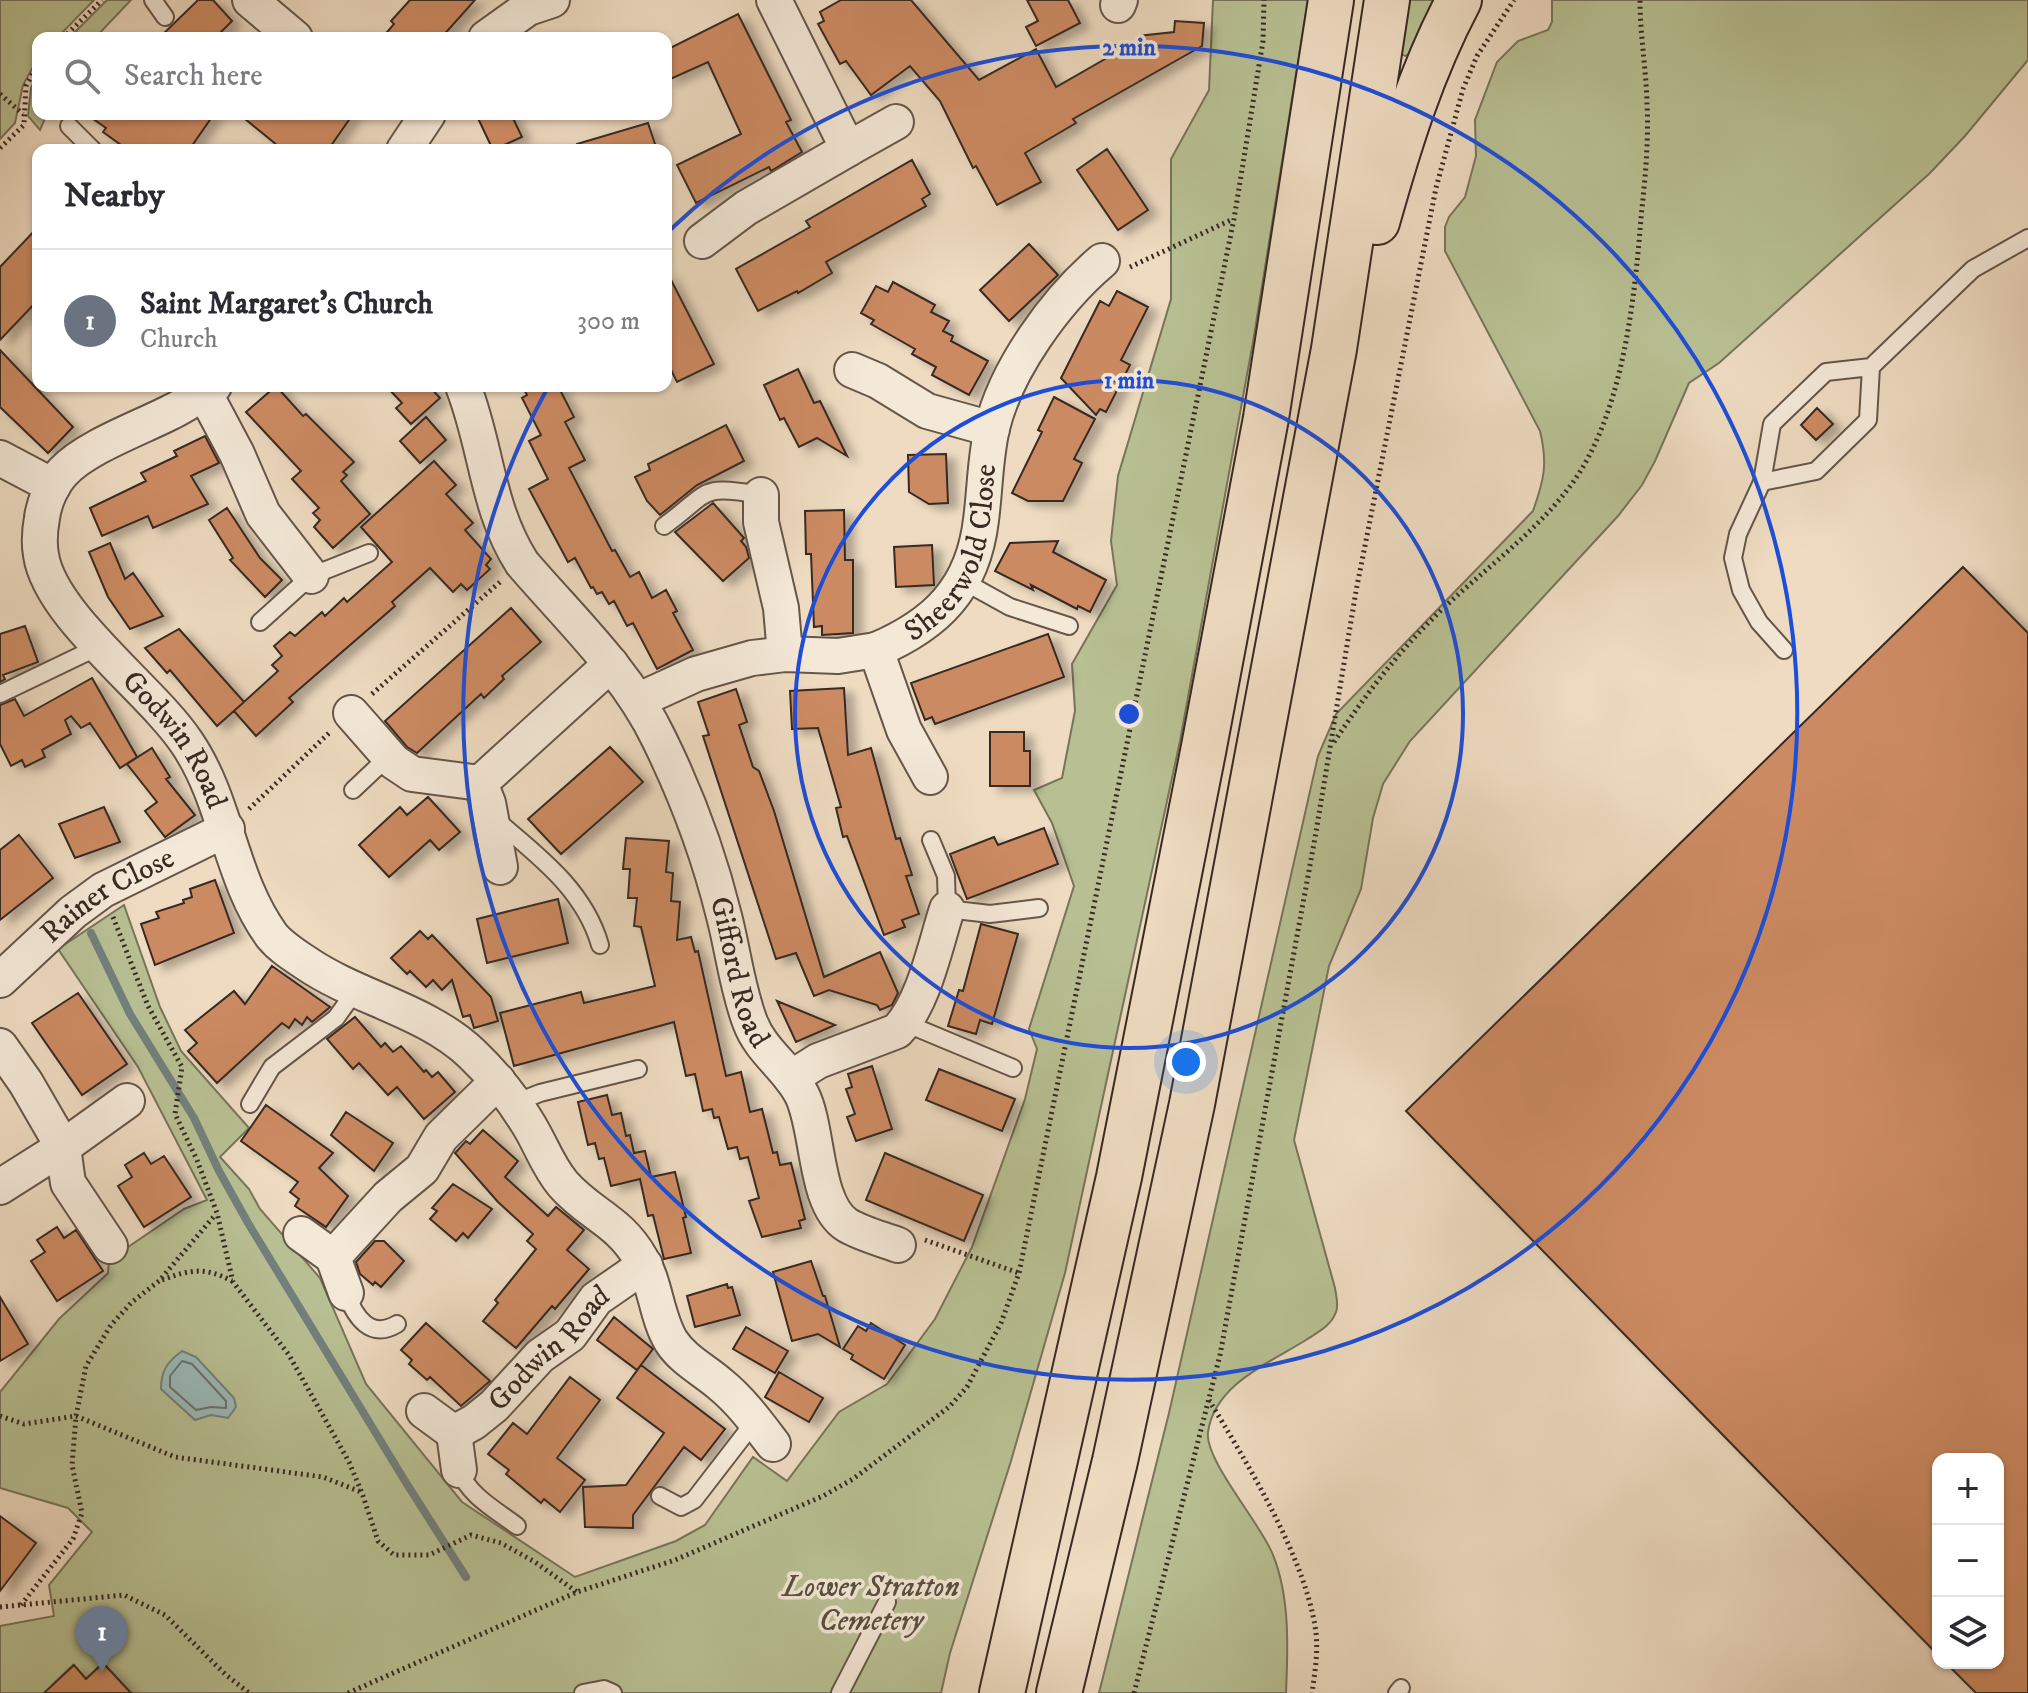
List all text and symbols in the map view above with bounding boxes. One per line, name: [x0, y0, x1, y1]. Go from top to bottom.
search box: [32, 32, 672, 120]
text: 2 min: [1102, 33, 1156, 63]
icon: search: [60, 54, 104, 98]
text: Search here: [124, 58, 263, 95]
text: Nearby: [64, 175, 165, 217]
text: Saint Margaret's Church: [140, 286, 433, 323]
text: 1: [85, 305, 95, 338]
text: 300 m: [577, 305, 640, 338]
text: Church: [140, 323, 218, 356]
text: 1 min: [1104, 366, 1155, 396]
street label: Sheerwold Close: [898, 462, 1005, 650]
street label: Godwin Road: [114, 663, 235, 814]
centre of rings: [1115, 700, 1143, 728]
street label: Rainer Close: [33, 839, 180, 951]
street label: Gifford Road: [701, 893, 778, 1055]
your location: [1166, 1042, 1206, 1082]
street label: Godwin Road: [480, 1277, 617, 1419]
map controls: [1932, 1453, 2004, 1669]
button: +: [1932, 1453, 2004, 1525]
button: −: [1932, 1525, 2004, 1597]
park label: Lower Stratton Cemetery: [780, 1569, 960, 1640]
button: layers: [1932, 1597, 2004, 1669]
pin: 1: [76, 1606, 128, 1672]

